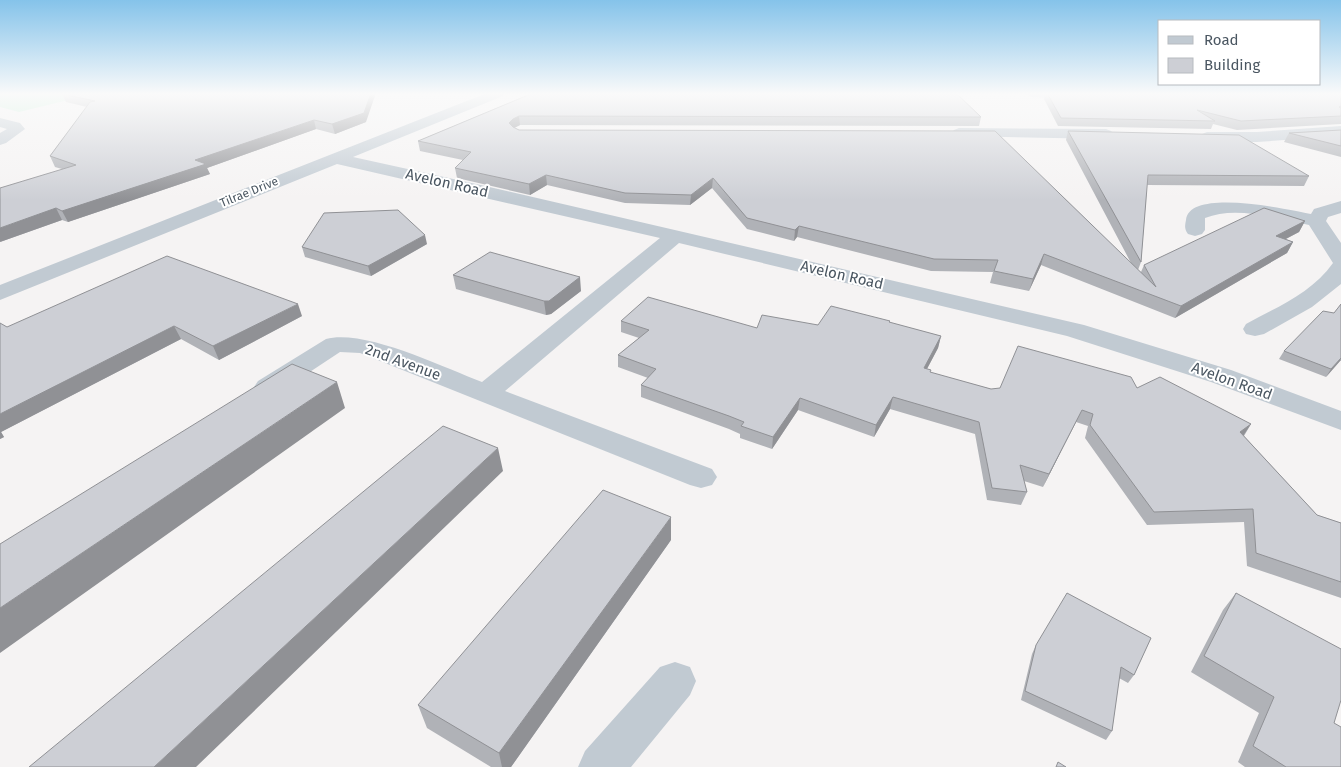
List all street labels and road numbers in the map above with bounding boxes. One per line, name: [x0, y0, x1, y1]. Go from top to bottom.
street label: Avelon Road: [404, 165, 490, 201]
street label: Tilrae Drive: [218, 174, 280, 210]
street label: Avelon Road: [799, 257, 885, 293]
street label: 2nd Avenue: [363, 340, 443, 384]
street label: Avelon Road: [1189, 358, 1275, 404]

